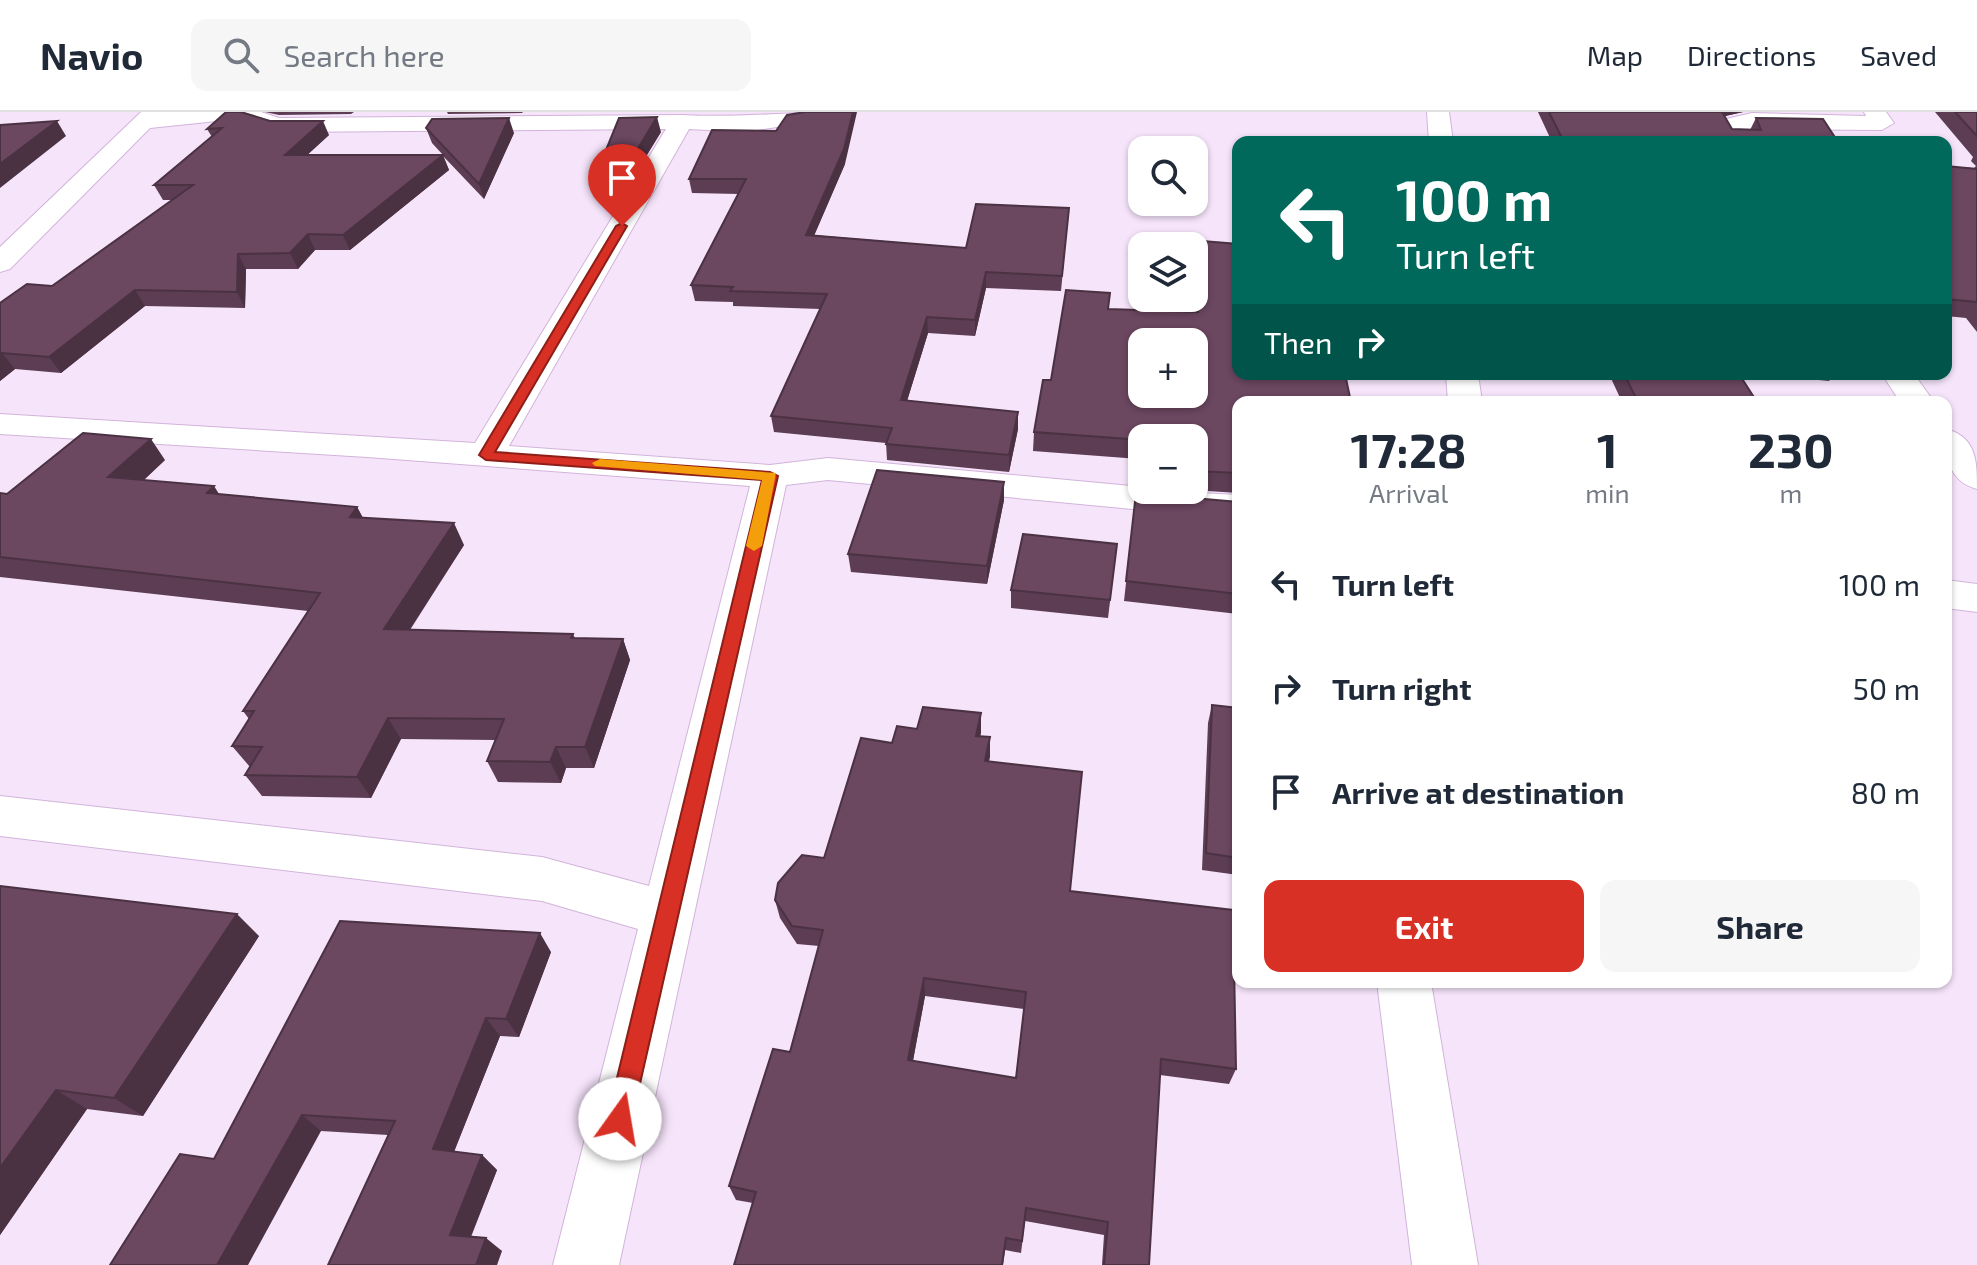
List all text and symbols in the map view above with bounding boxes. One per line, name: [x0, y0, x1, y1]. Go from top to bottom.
search box: [191, 19, 751, 91]
text: Navio: [40, 32, 143, 78]
icon: search: [219, 33, 263, 77]
text: Search here: [283, 37, 445, 73]
text: Map: [1587, 38, 1643, 72]
text: Directions: [1687, 38, 1816, 72]
text: Saved: [1860, 38, 1937, 72]
map controls: [1128, 136, 1208, 504]
button: search: [1128, 136, 1208, 216]
pin: [588, 144, 656, 226]
icon: arrive: [600, 156, 644, 200]
text: 100 m: [1396, 165, 1552, 232]
icon: left: [1264, 168, 1368, 272]
button: layers: [1128, 232, 1208, 312]
text: Turn left: [1396, 233, 1535, 276]
icon: right: [1348, 320, 1392, 364]
text: Then: [1264, 324, 1332, 360]
button: +: [1128, 328, 1208, 408]
text: 17:28: [1351, 420, 1467, 478]
text: 1: [1597, 420, 1618, 478]
text: 230: [1748, 420, 1833, 478]
button: −: [1128, 424, 1208, 504]
text: Arrival: [1369, 477, 1448, 508]
text: min: [1585, 477, 1630, 508]
text: m: [1779, 477, 1802, 508]
icon: left: [1264, 562, 1308, 606]
text: Turn left: [1332, 566, 1454, 602]
text: 100 m: [1839, 566, 1920, 602]
icon: right: [1264, 666, 1308, 710]
text: Turn right: [1332, 670, 1472, 706]
text: 50 m: [1853, 670, 1920, 706]
icon: arrive: [1264, 770, 1308, 814]
text: Arrive at destination: [1332, 774, 1624, 810]
text: 80 m: [1851, 774, 1920, 810]
button: Exit: [1264, 880, 1584, 972]
button: Share: [1600, 880, 1920, 972]
position arrow: [578, 1077, 662, 1161]

